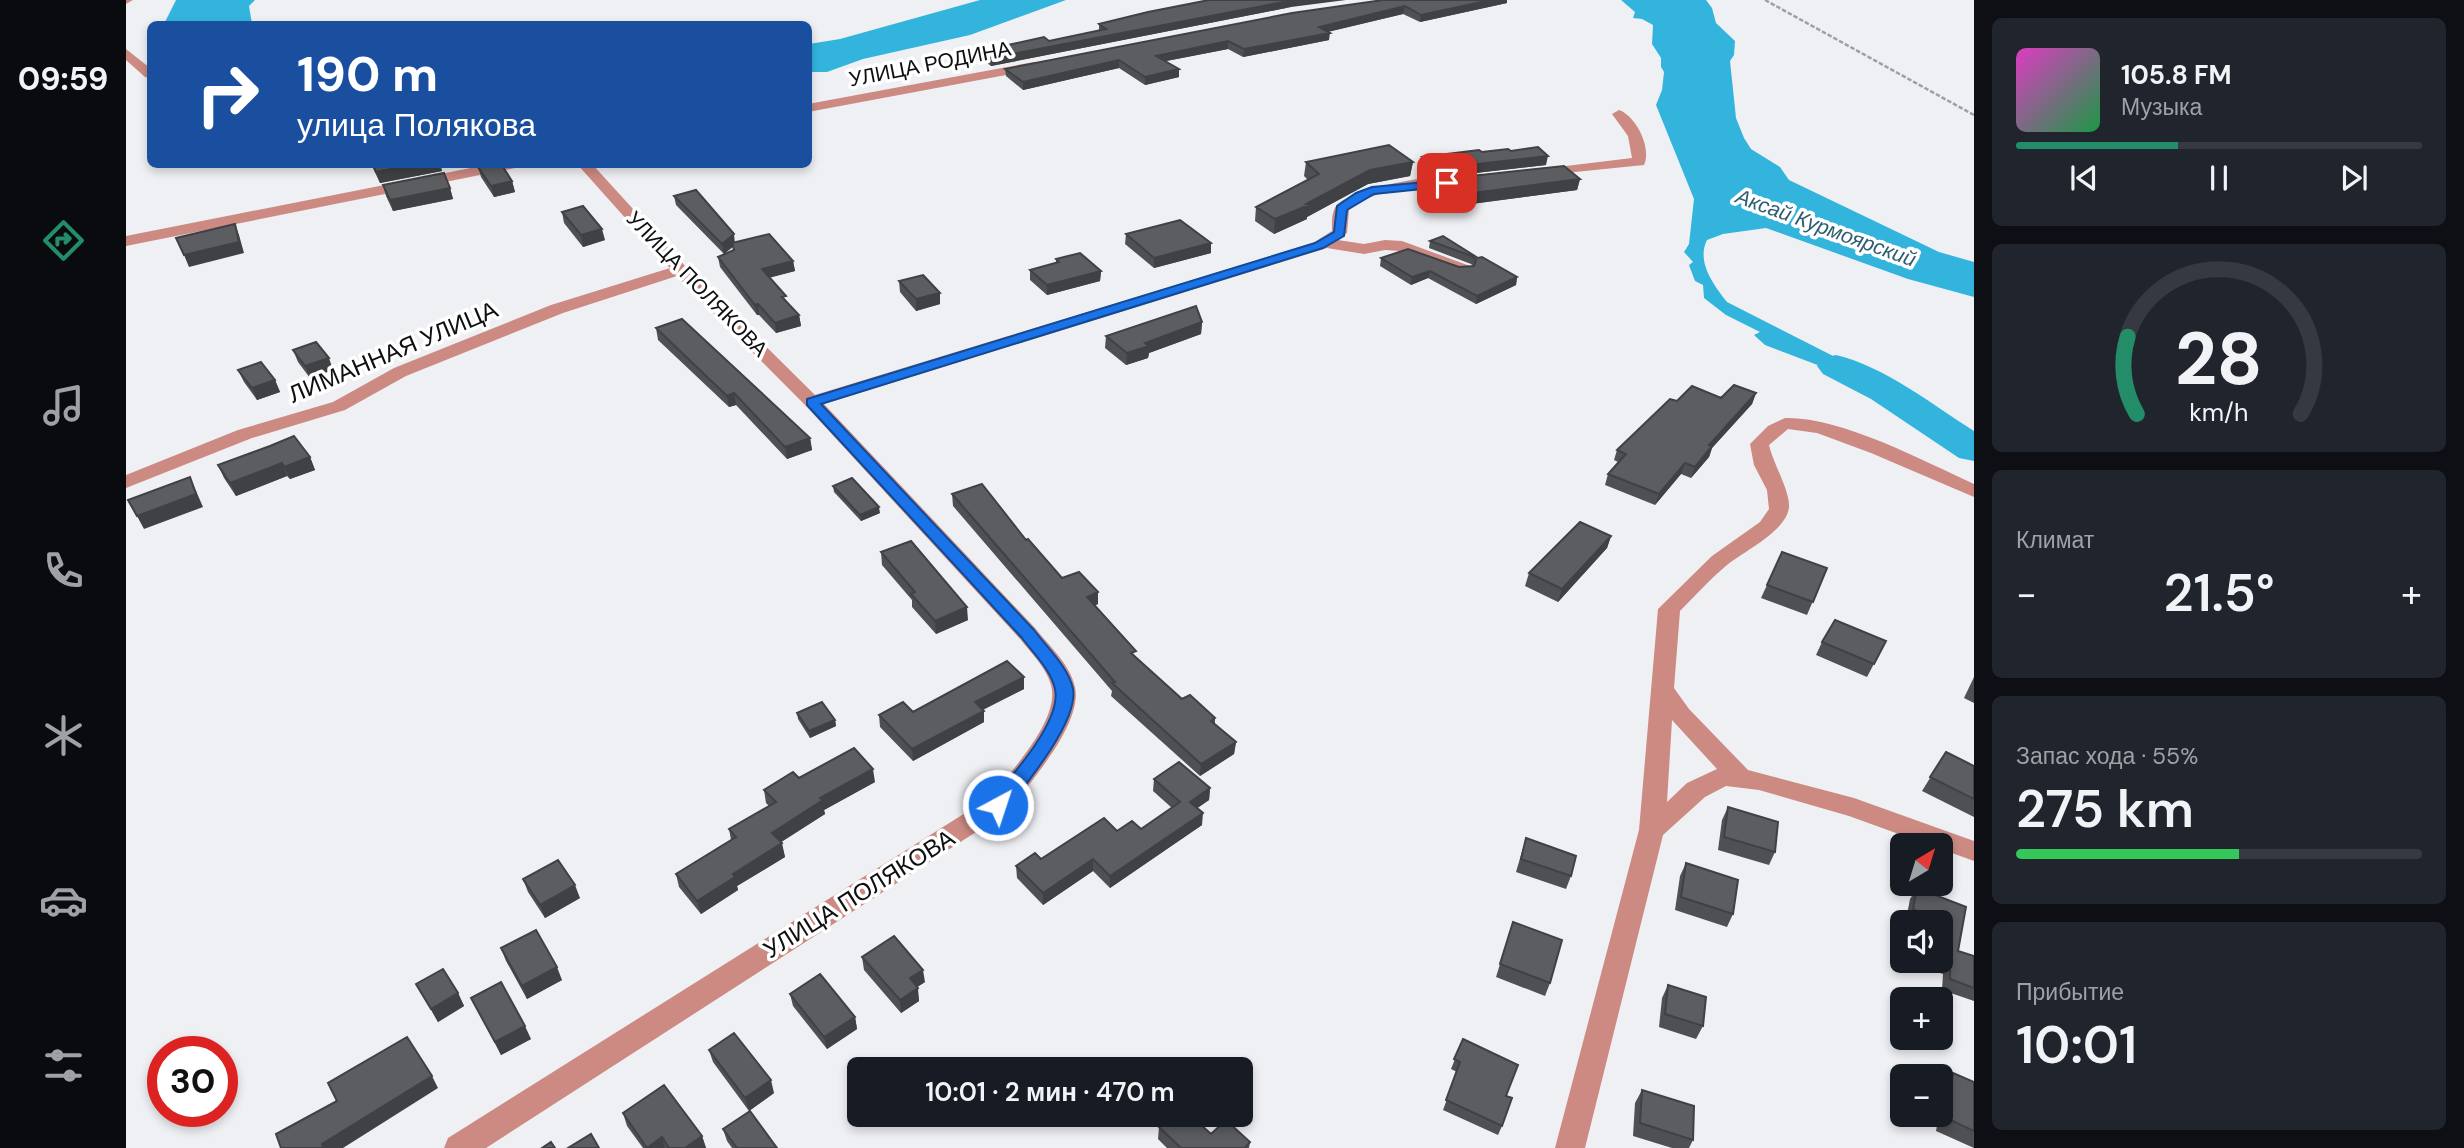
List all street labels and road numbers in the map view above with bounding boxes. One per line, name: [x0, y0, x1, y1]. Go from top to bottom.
street label: УЛИЦА РОДИНА: [847, 35, 1013, 93]
street label: УЛИЦА ПОЛЯКОВА: [620, 205, 774, 363]
street label: ЛИМАННАЯ УЛИЦА: [283, 293, 502, 410]
street label: УЛИЦА ПОЛЯКОВА: [757, 822, 960, 965]

